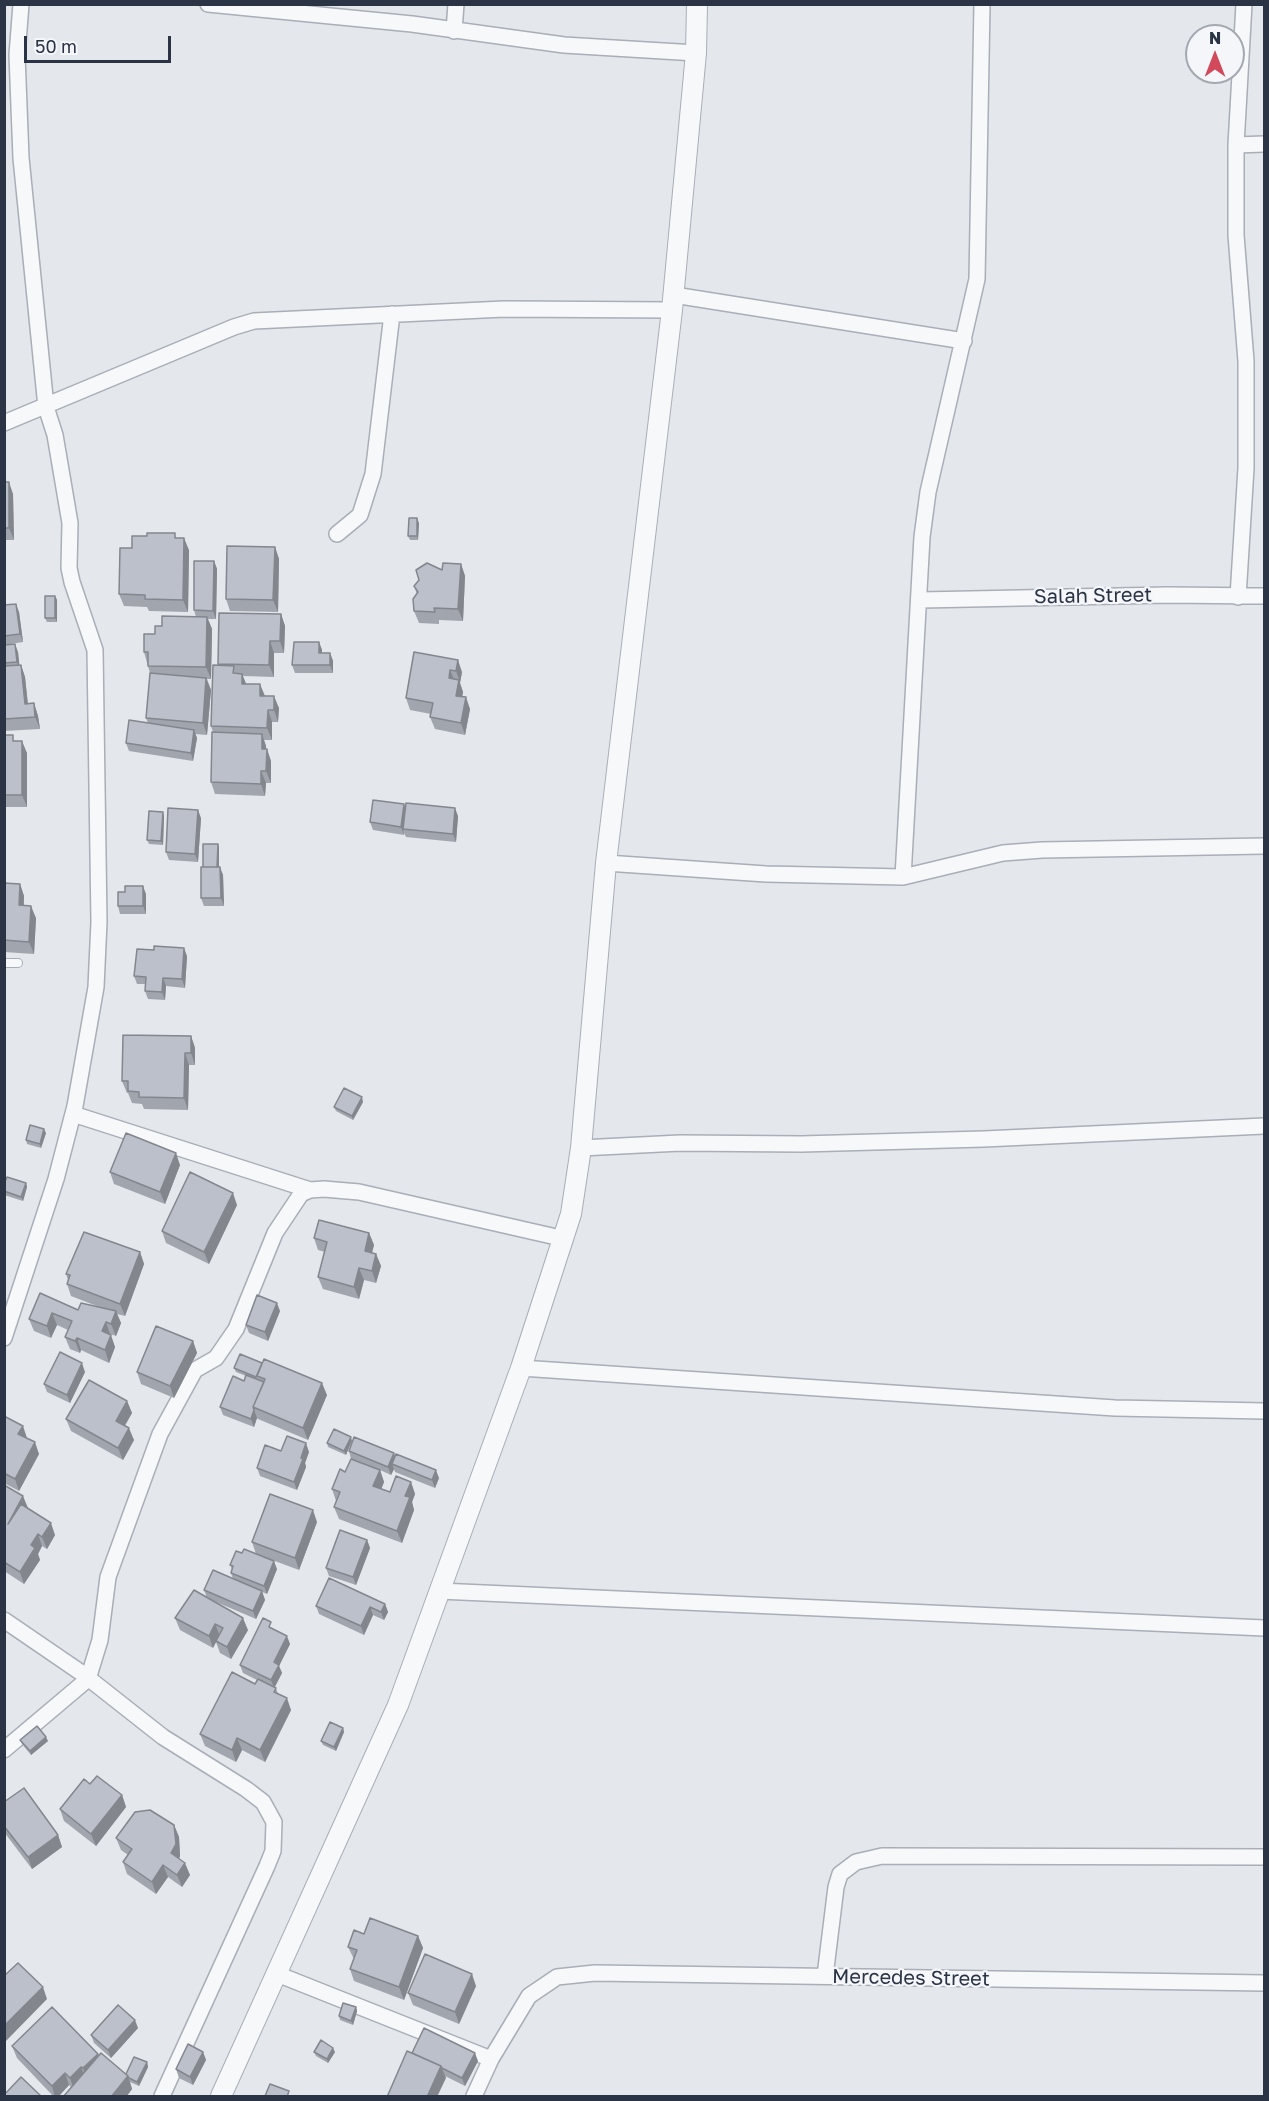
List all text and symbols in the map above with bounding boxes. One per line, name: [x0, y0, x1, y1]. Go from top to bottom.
scale bar: [27, 24, 174, 62]
north arrow: [1185, 24, 1245, 84]
text: N: [1209, 28, 1221, 48]
text: 50 m: [35, 35, 77, 57]
street label: Salah Street: [1034, 583, 1152, 609]
street label: Mercedes Street: [832, 1965, 990, 1991]

